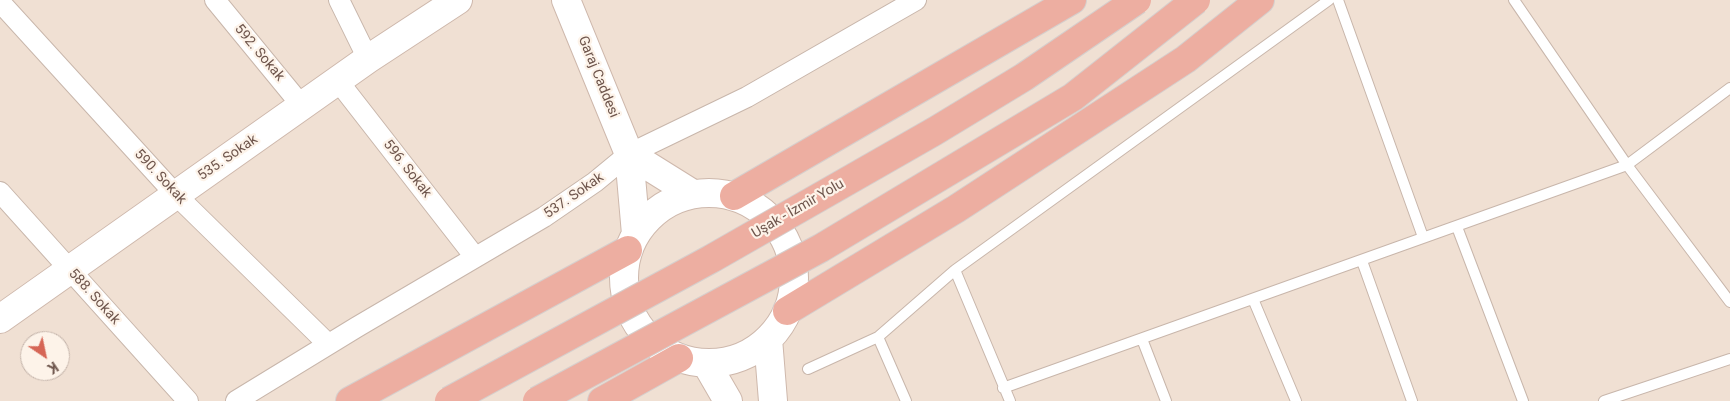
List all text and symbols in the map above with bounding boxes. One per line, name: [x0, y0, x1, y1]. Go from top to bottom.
street label: 592. Sokak: [230, 21, 288, 85]
street label: Garaj Caddesi: [574, 34, 622, 120]
street label: 535. Sokak: [195, 131, 261, 185]
street label: 596. Sokak: [379, 137, 435, 201]
street label: 590. Sokak: [130, 146, 190, 208]
street label: 537. Sokak: [541, 169, 607, 223]
street label: Uşak - İzmir Yolu: [749, 176, 847, 242]
street label: 588. Sokak: [65, 266, 123, 328]
north arrow: [20, 331, 70, 381]
text: K: [45, 358, 61, 377]

